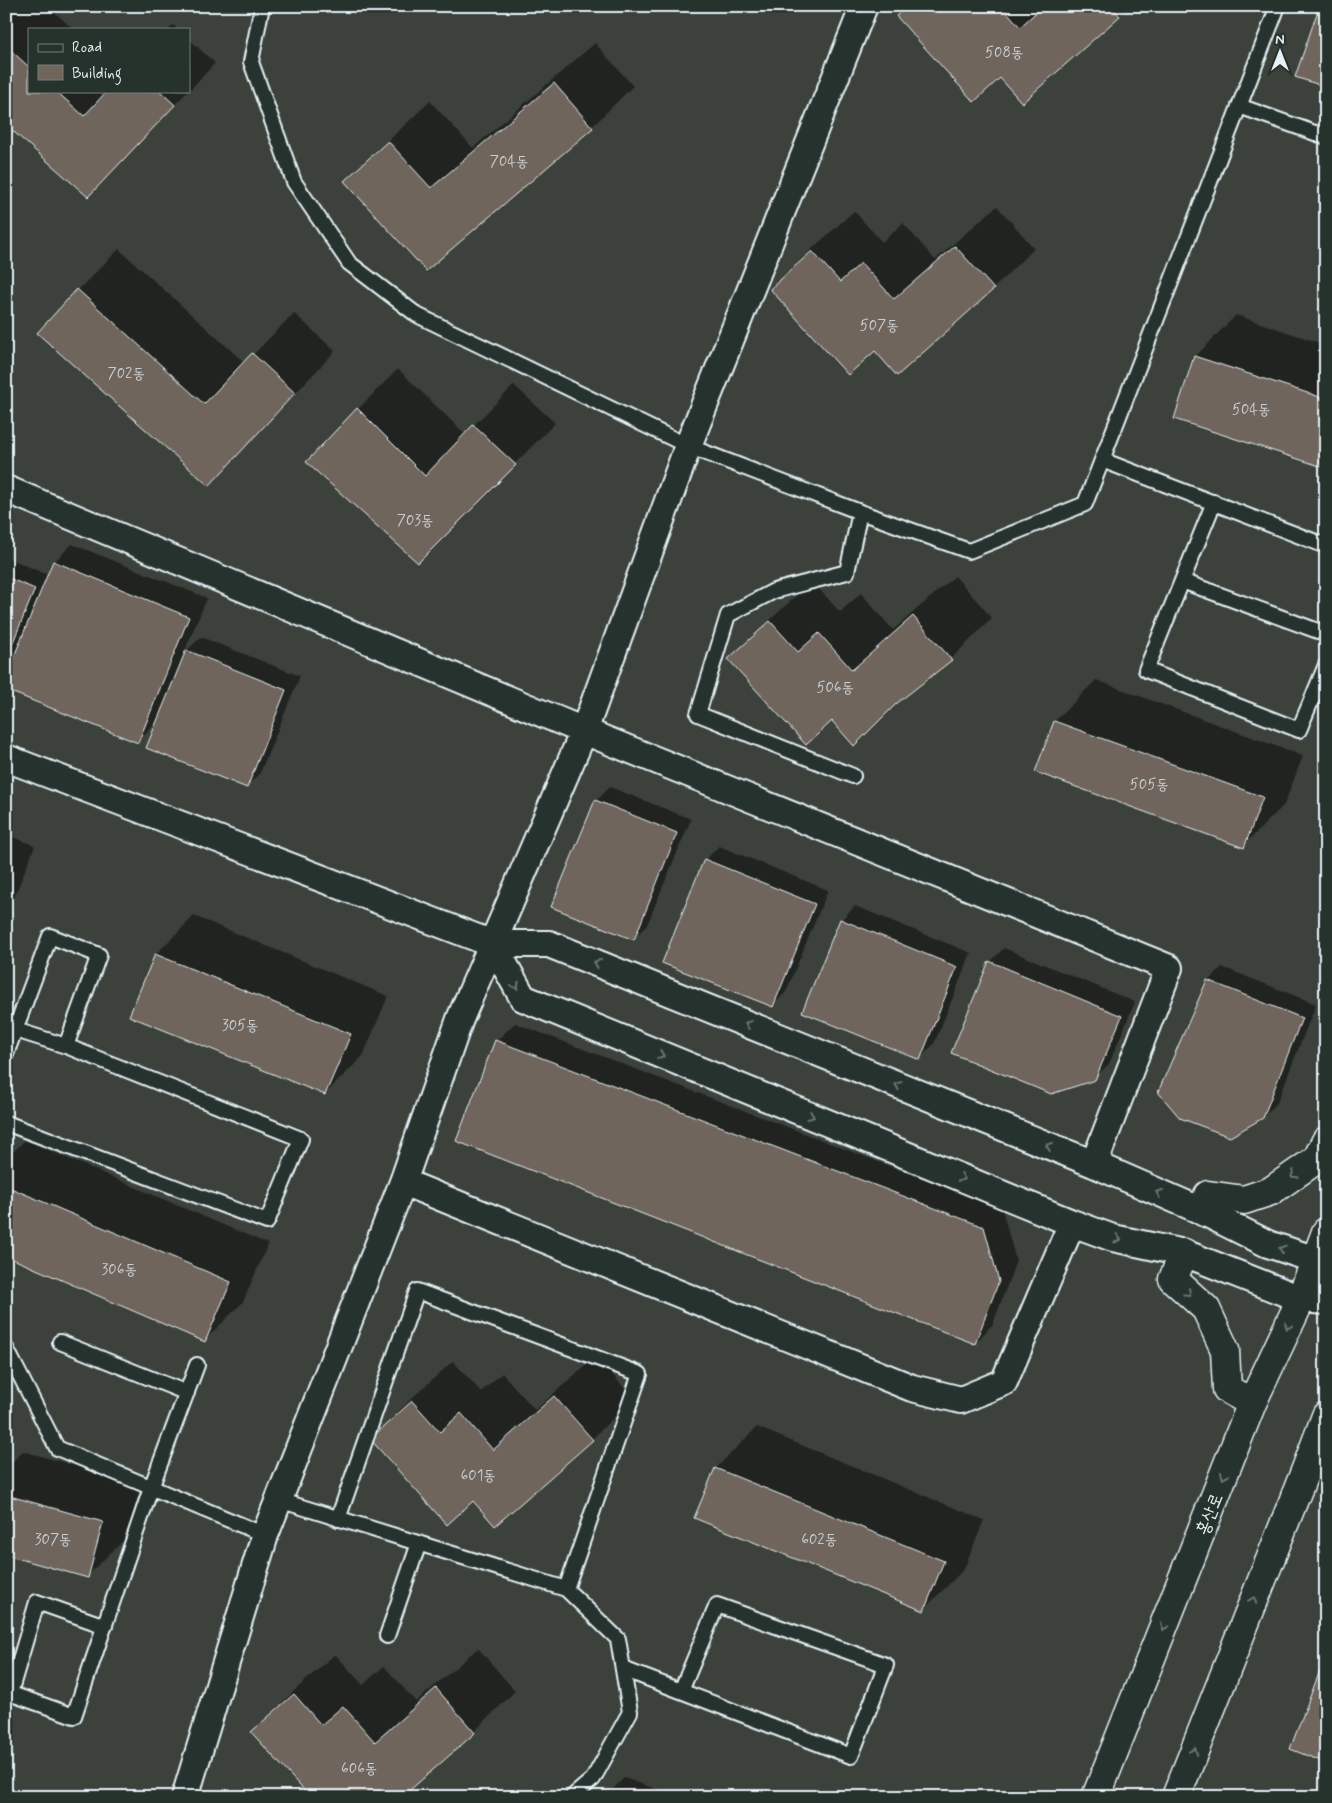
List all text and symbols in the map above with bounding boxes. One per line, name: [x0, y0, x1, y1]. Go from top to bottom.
legend: [28, 28, 190, 92]
north arrow: [1254, 28, 1304, 78]
text: N: [1275, 31, 1285, 49]
text: Road: [72, 38, 102, 58]
house number: 508동: [985, 43, 1023, 63]
text: Building: [72, 64, 122, 85]
house number: 704동: [490, 152, 528, 172]
house number: 507동: [860, 316, 898, 336]
house number: 702동: [108, 364, 144, 384]
house number: 504동: [1232, 400, 1270, 420]
house number: 703동: [397, 511, 433, 531]
house number: 506동: [816, 678, 854, 698]
house number: 505동: [1130, 775, 1168, 795]
one-way arrow: [593, 959, 602, 969]
one-way arrow: [510, 981, 520, 990]
house number: 305동: [222, 1016, 258, 1036]
one-way arrow: [744, 1020, 753, 1030]
one-way arrow: [656, 1048, 665, 1059]
one-way arrow: [895, 1081, 903, 1091]
one-way arrow: [806, 1110, 815, 1120]
one-way arrow: [1045, 1142, 1054, 1152]
one-way arrow: [1290, 1169, 1300, 1178]
one-way arrow: [957, 1171, 966, 1182]
one-way arrow: [1155, 1189, 1164, 1200]
one-way arrow: [1113, 1233, 1122, 1244]
one-way arrow: [1278, 1244, 1287, 1254]
house number: 306동: [102, 1260, 136, 1280]
one-way arrow: [1183, 1287, 1192, 1296]
one-way arrow: [1284, 1321, 1294, 1330]
house number: 601동: [461, 1466, 495, 1486]
one-way arrow: [1220, 1471, 1230, 1479]
street label: 홍산로: [1191, 1490, 1229, 1539]
house number: 307동: [35, 1530, 71, 1550]
house number: 602동: [801, 1530, 837, 1550]
one-way arrow: [1247, 1596, 1257, 1605]
one-way arrow: [1160, 1622, 1170, 1630]
one-way arrow: [1188, 1748, 1198, 1756]
house number: 606동: [341, 1759, 377, 1779]

